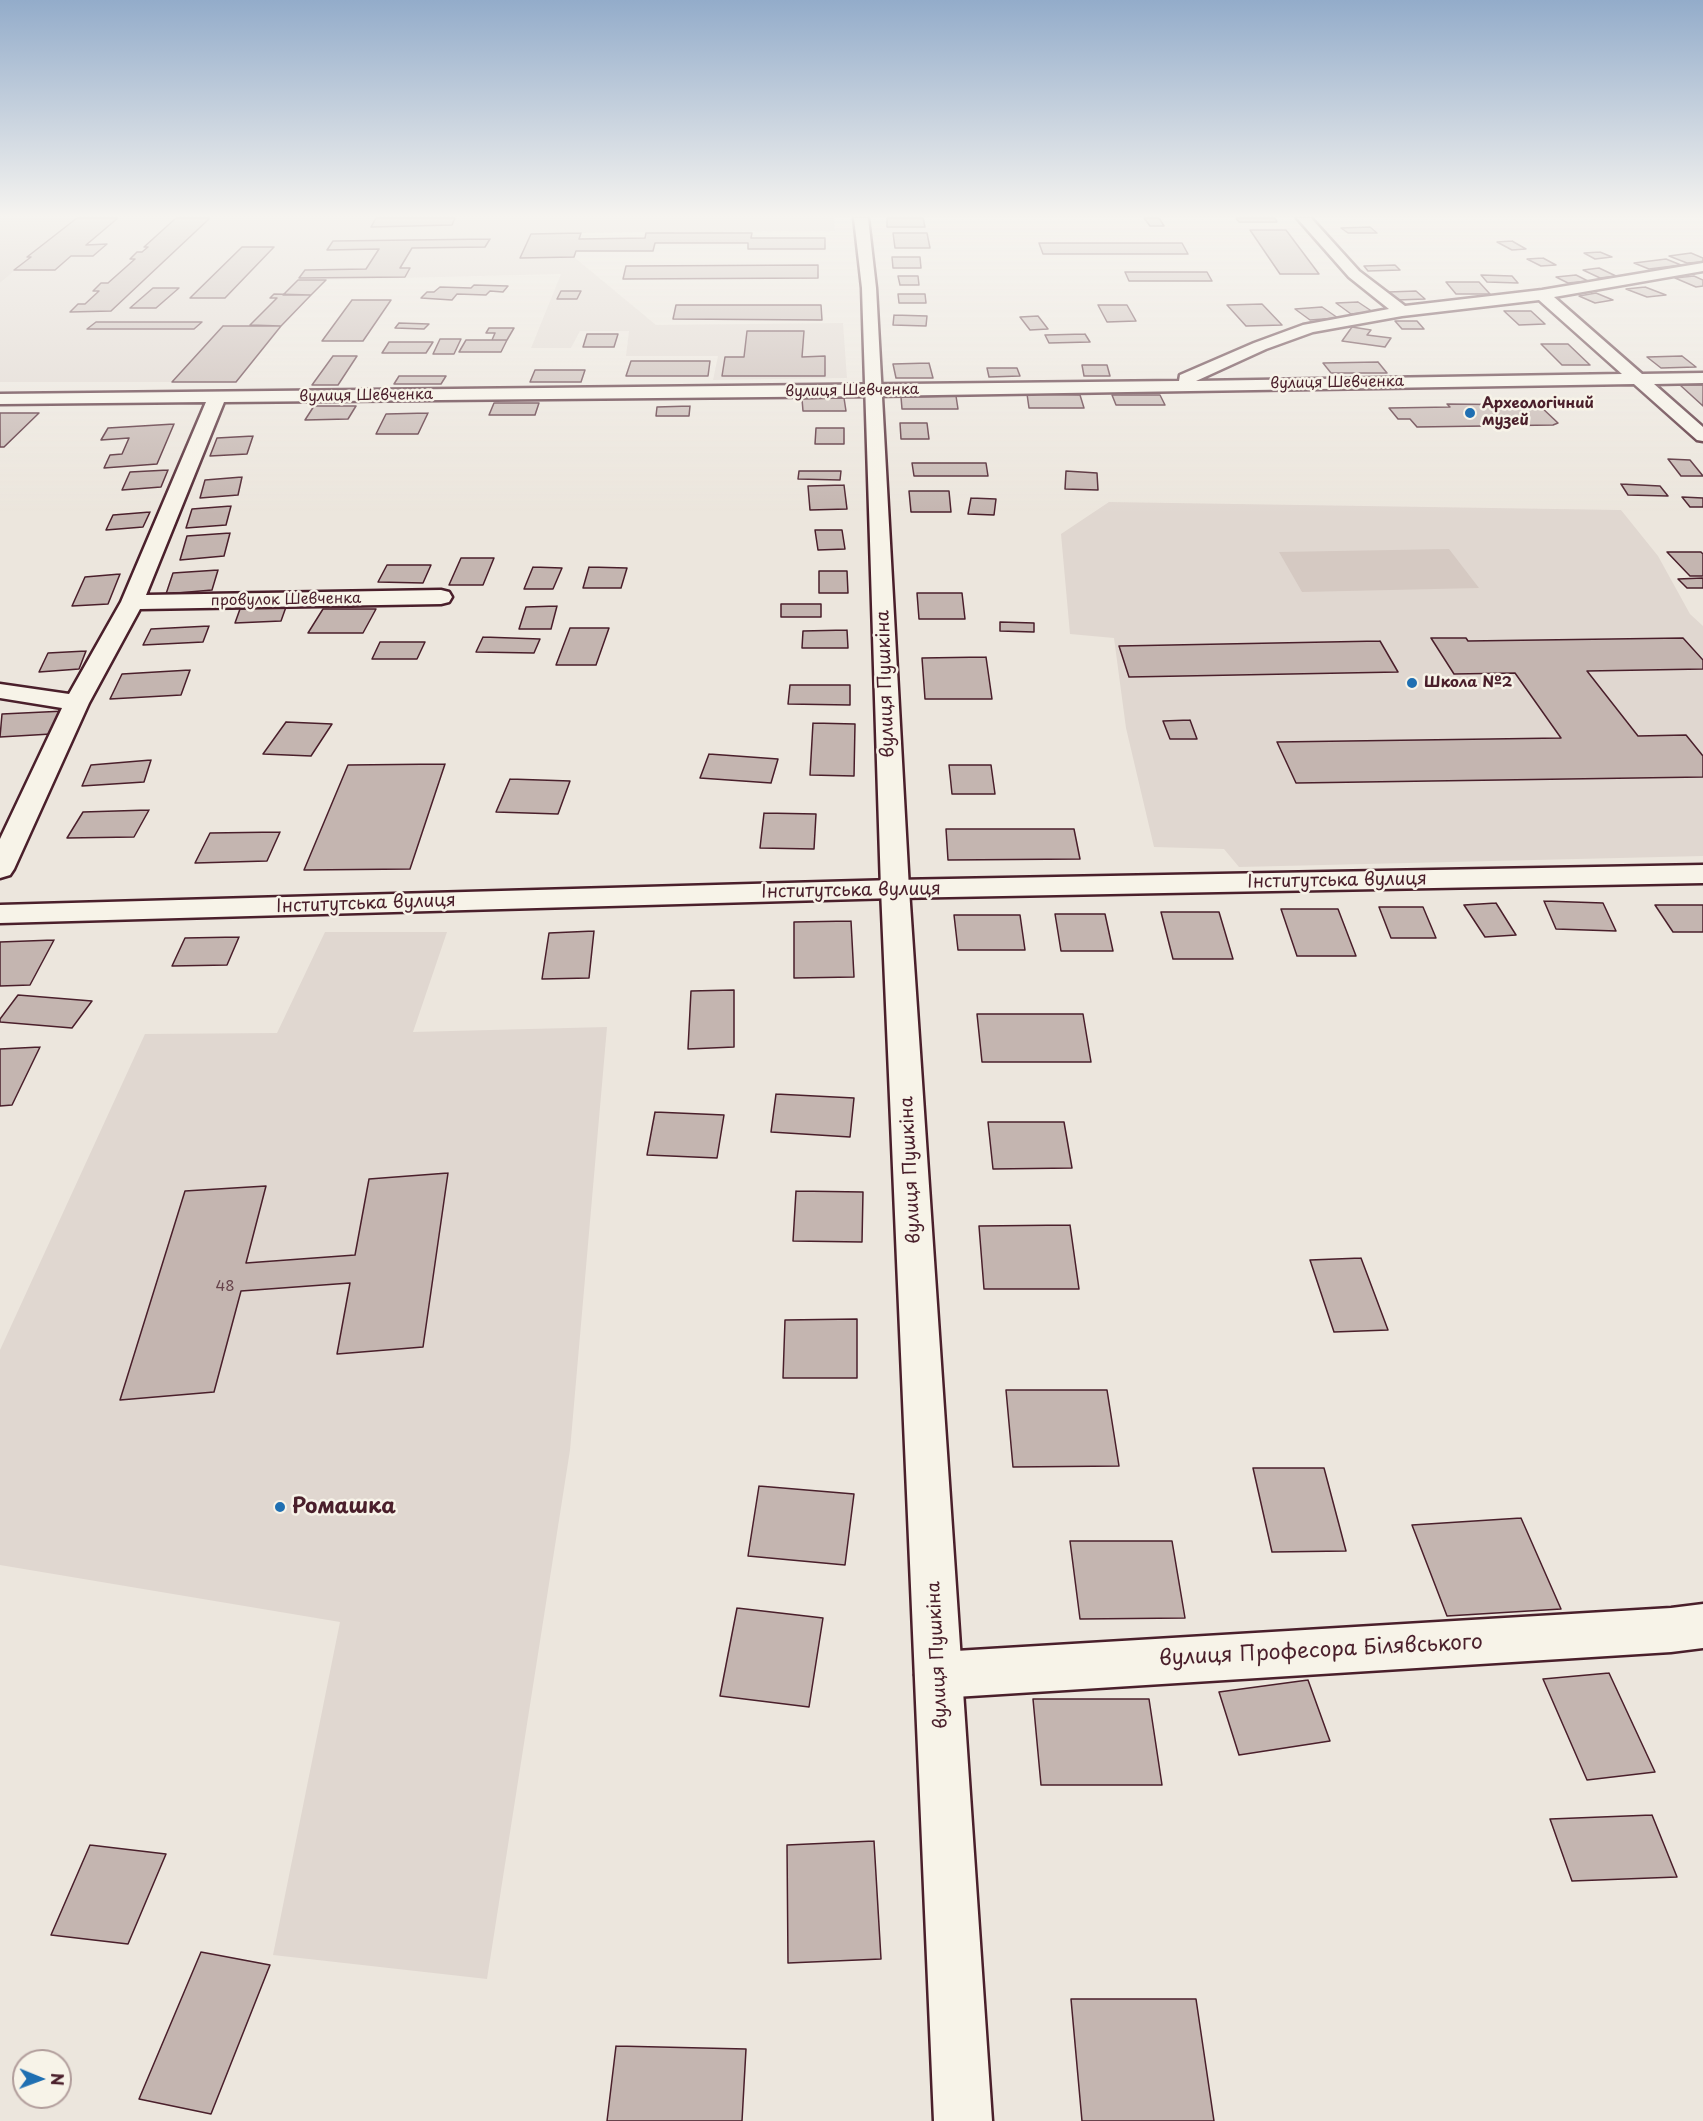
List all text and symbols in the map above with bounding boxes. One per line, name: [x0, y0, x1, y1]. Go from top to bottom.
street label: вулиця Шевченка: [1270, 373, 1404, 393]
street label: вулиця Шевченка: [785, 381, 919, 401]
street label: вулиця Шевченка: [299, 386, 433, 406]
place label: Археологічний музей: [1482, 395, 1594, 430]
marker: Археологічний музей: [1463, 406, 1477, 420]
street label: провулок Шевченка: [211, 590, 361, 610]
street label: вулиця Пушкіна: [873, 610, 899, 758]
place label: Школа №2: [1424, 674, 1512, 692]
marker: Школа №2: [1405, 676, 1419, 690]
street label: Інститутська вулиця: [1247, 869, 1427, 893]
street label: Інститутська вулиця: [761, 879, 941, 903]
street label: Інститутська вулиця: [276, 890, 456, 918]
street label: вулиця Пушкіна: [896, 1096, 926, 1244]
house number: 48: [215, 1278, 235, 1296]
place label: Ромашка: [292, 1494, 396, 1520]
marker: Ромашка: [273, 1500, 287, 1514]
street label: вулиця Пушкіна: [923, 1581, 953, 1729]
street label: вулиця Професора Білявського: [1159, 1630, 1483, 1672]
north arrow: [12, 2049, 72, 2109]
text: N: [46, 2073, 70, 2086]

